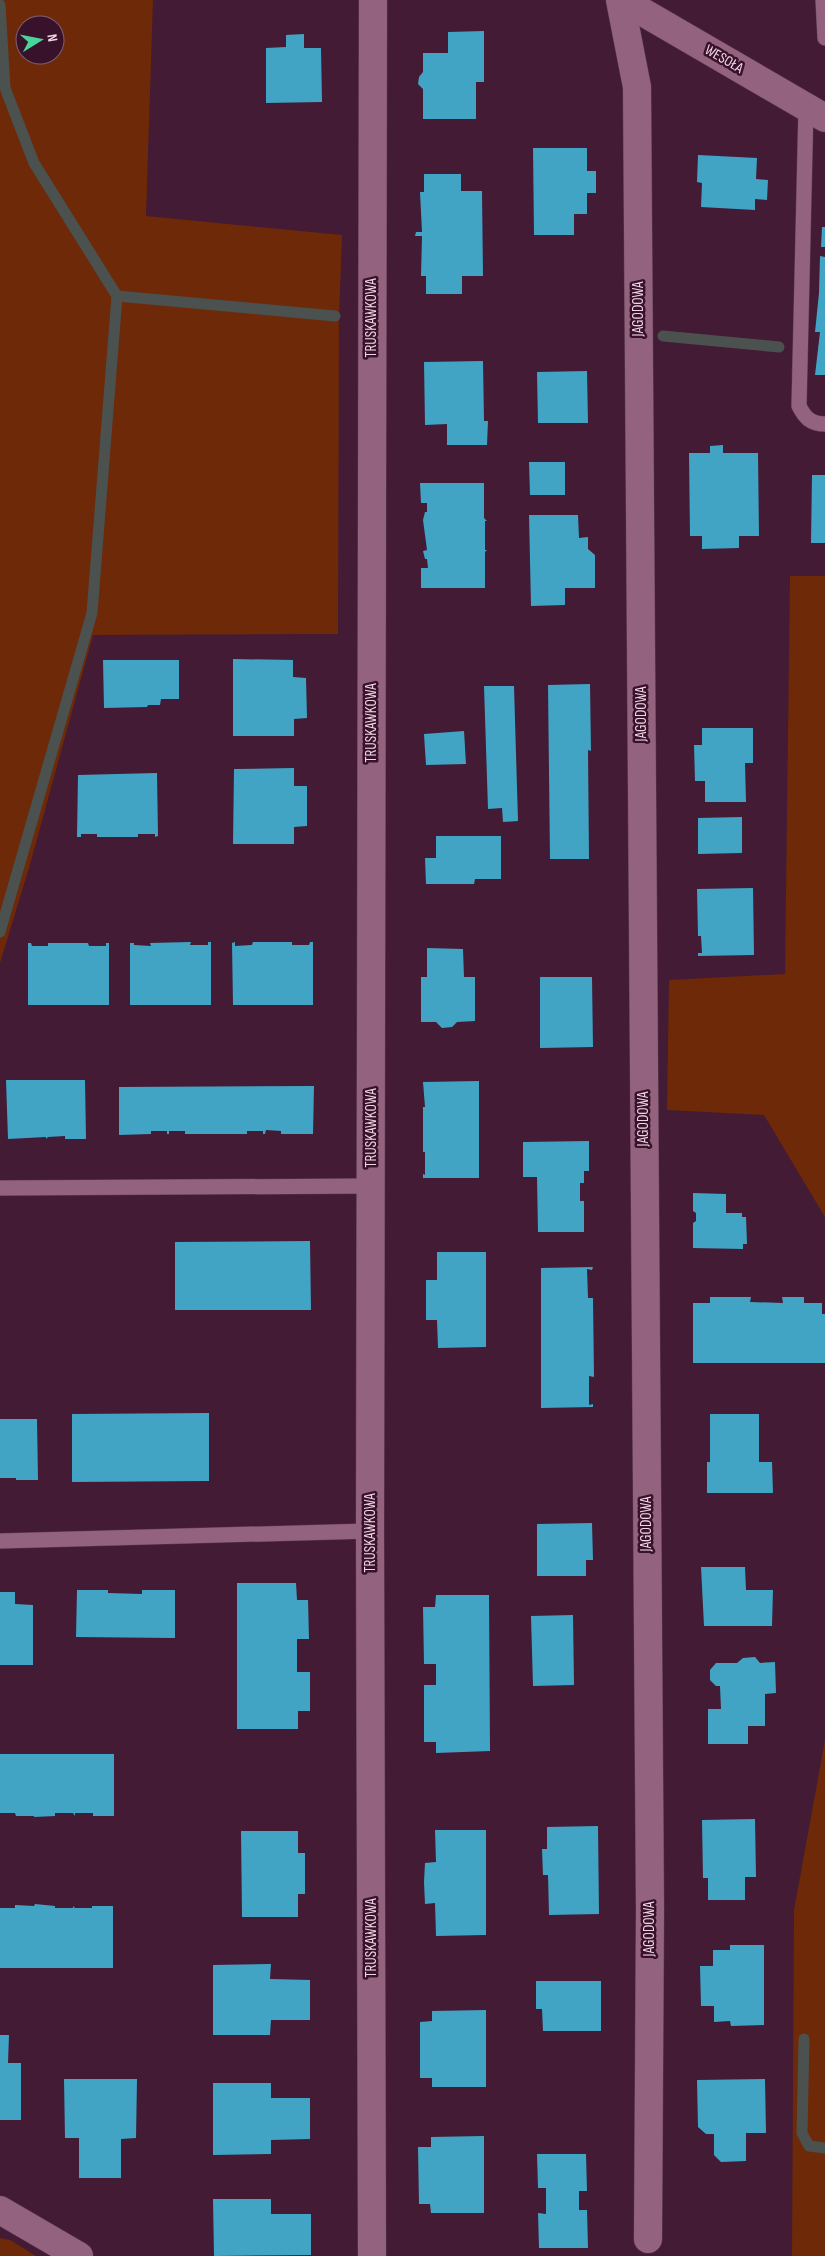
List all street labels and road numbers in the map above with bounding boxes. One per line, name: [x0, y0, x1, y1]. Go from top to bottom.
street label: WESOŁA: [701, 40, 747, 78]
street label: TRUSKAWKOWA: [362, 278, 381, 358]
street label: JAGODOWA: [629, 281, 648, 337]
street label: TRUSKAWKOWA: [362, 683, 381, 763]
street label: JAGODOWA: [632, 686, 651, 742]
street label: TRUSKAWKOWA: [362, 1088, 381, 1168]
street label: JAGODOWA: [634, 1091, 653, 1147]
street label: TRUSKAWKOWA: [361, 1493, 380, 1573]
street label: JAGODOWA: [637, 1496, 656, 1552]
street label: TRUSKAWKOWA: [362, 1898, 381, 1978]
street label: JAGODOWA: [640, 1901, 659, 1957]

